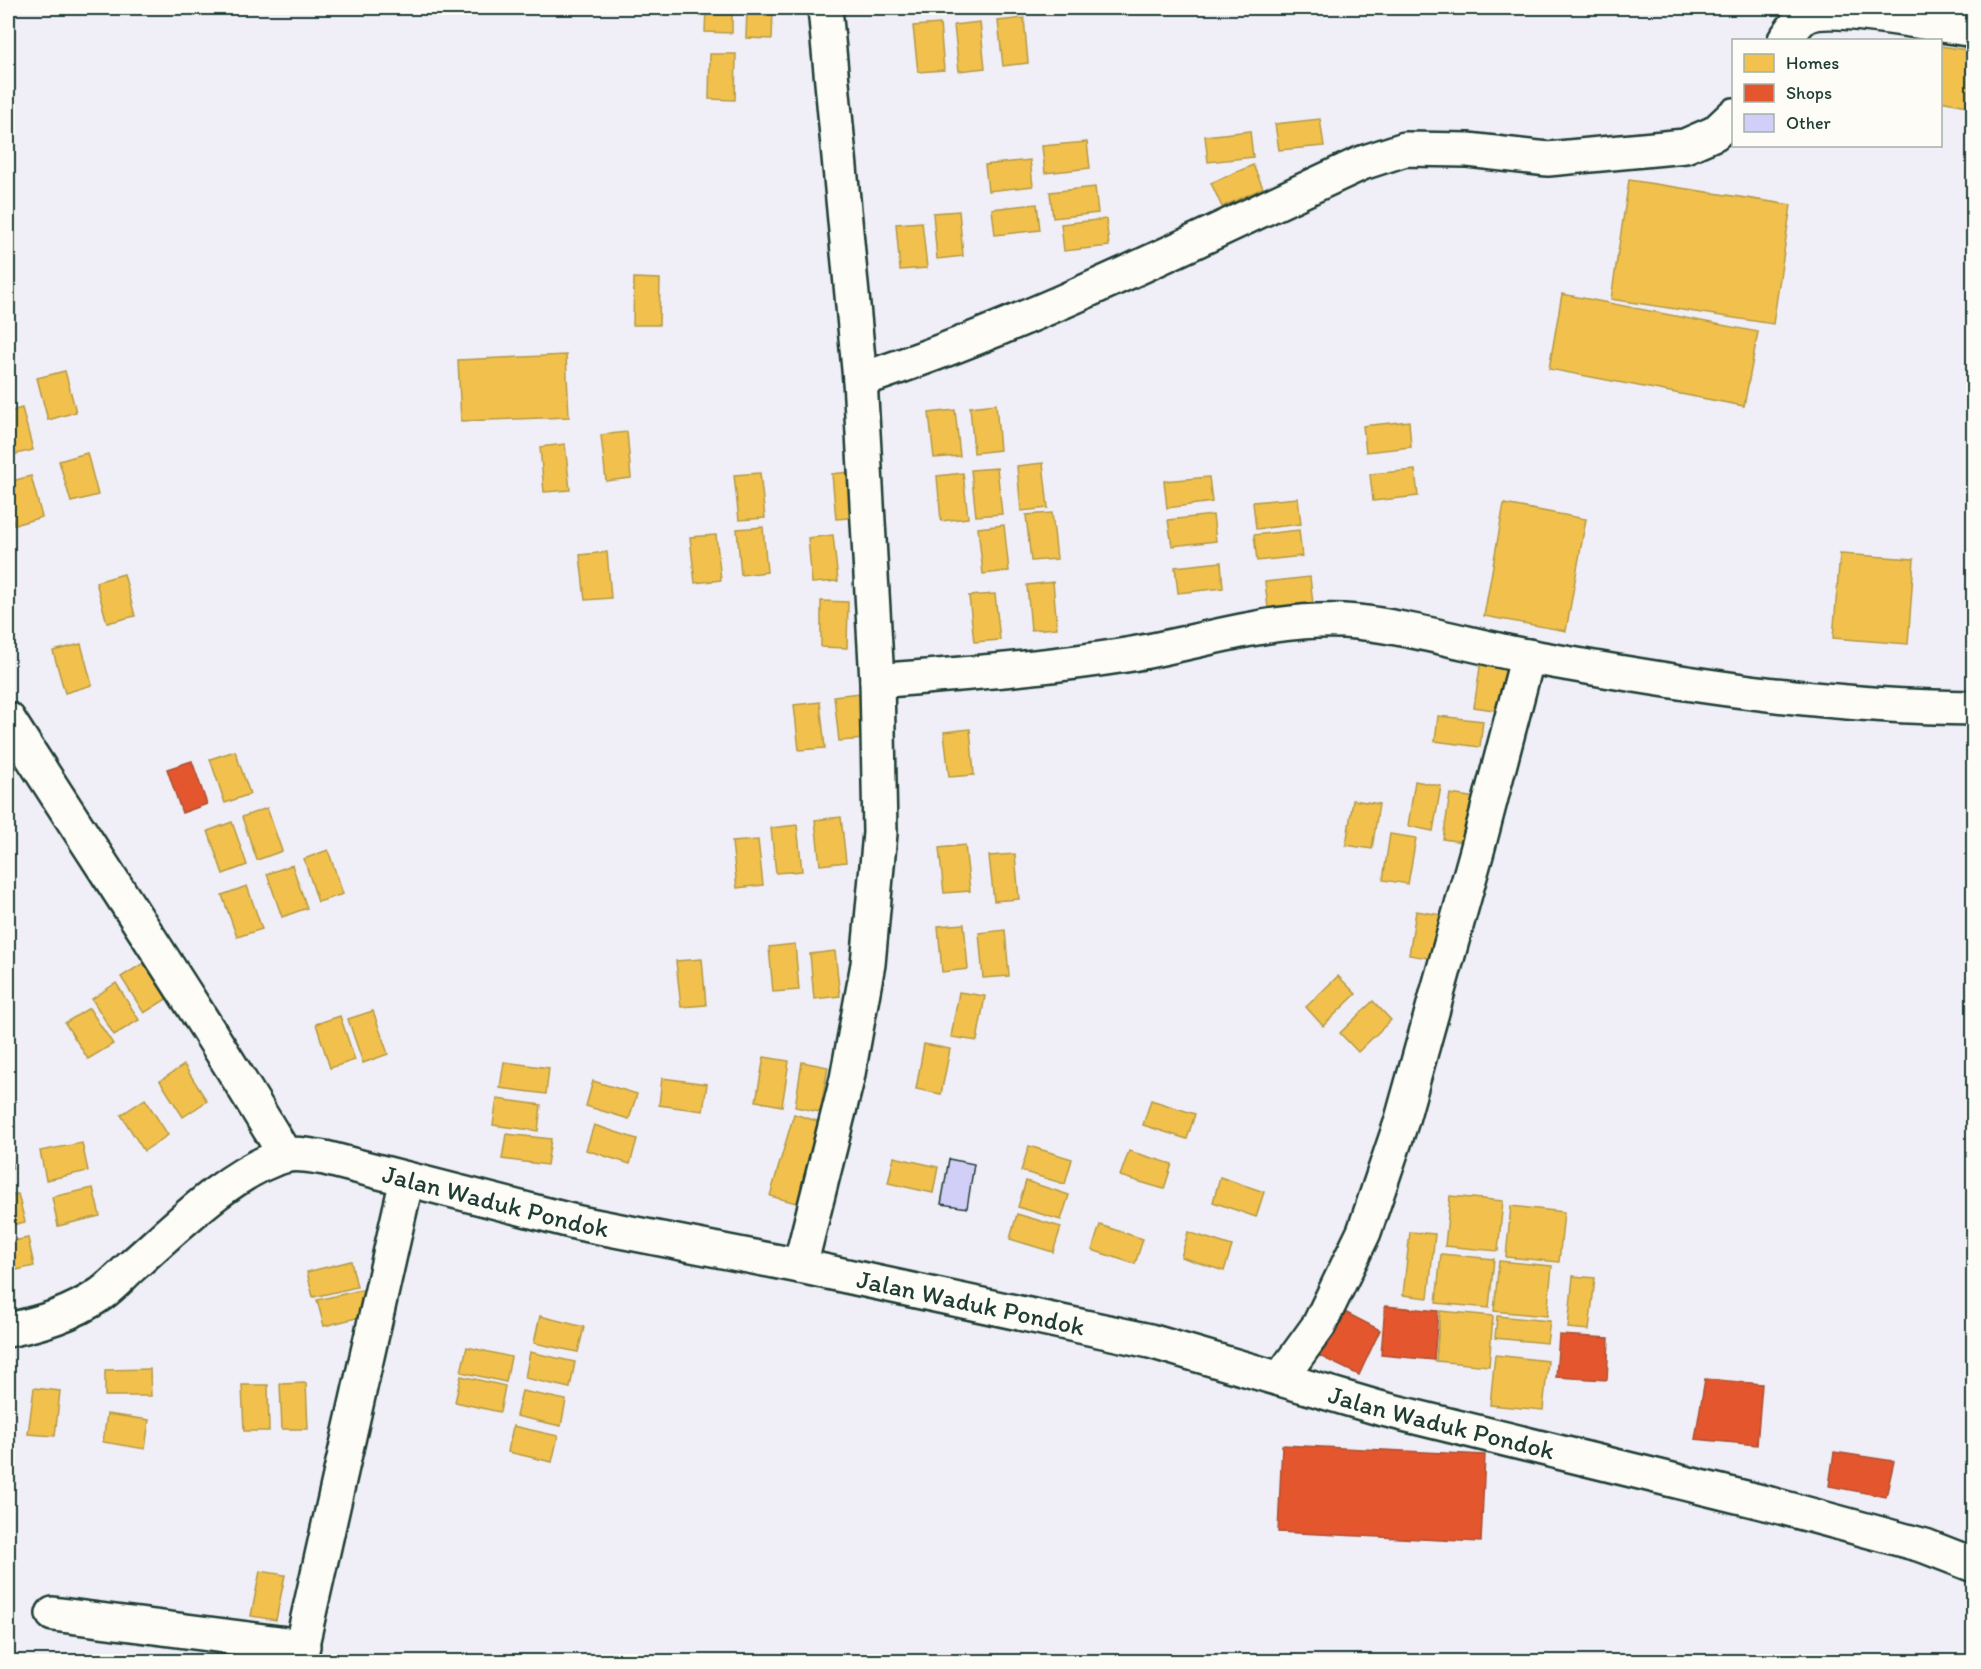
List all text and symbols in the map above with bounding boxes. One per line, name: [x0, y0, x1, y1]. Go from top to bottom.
legend: [1732, 39, 1942, 147]
text: Homes: [1786, 52, 1839, 74]
text: Shops: [1786, 82, 1832, 104]
text: Other: [1786, 112, 1832, 134]
street label: Jalan Waduk Pondok: [379, 1157, 612, 1245]
street label: Jalan Waduk Pondok: [854, 1263, 1089, 1343]
street label: Jalan Waduk Pondok: [1325, 1378, 1559, 1467]

